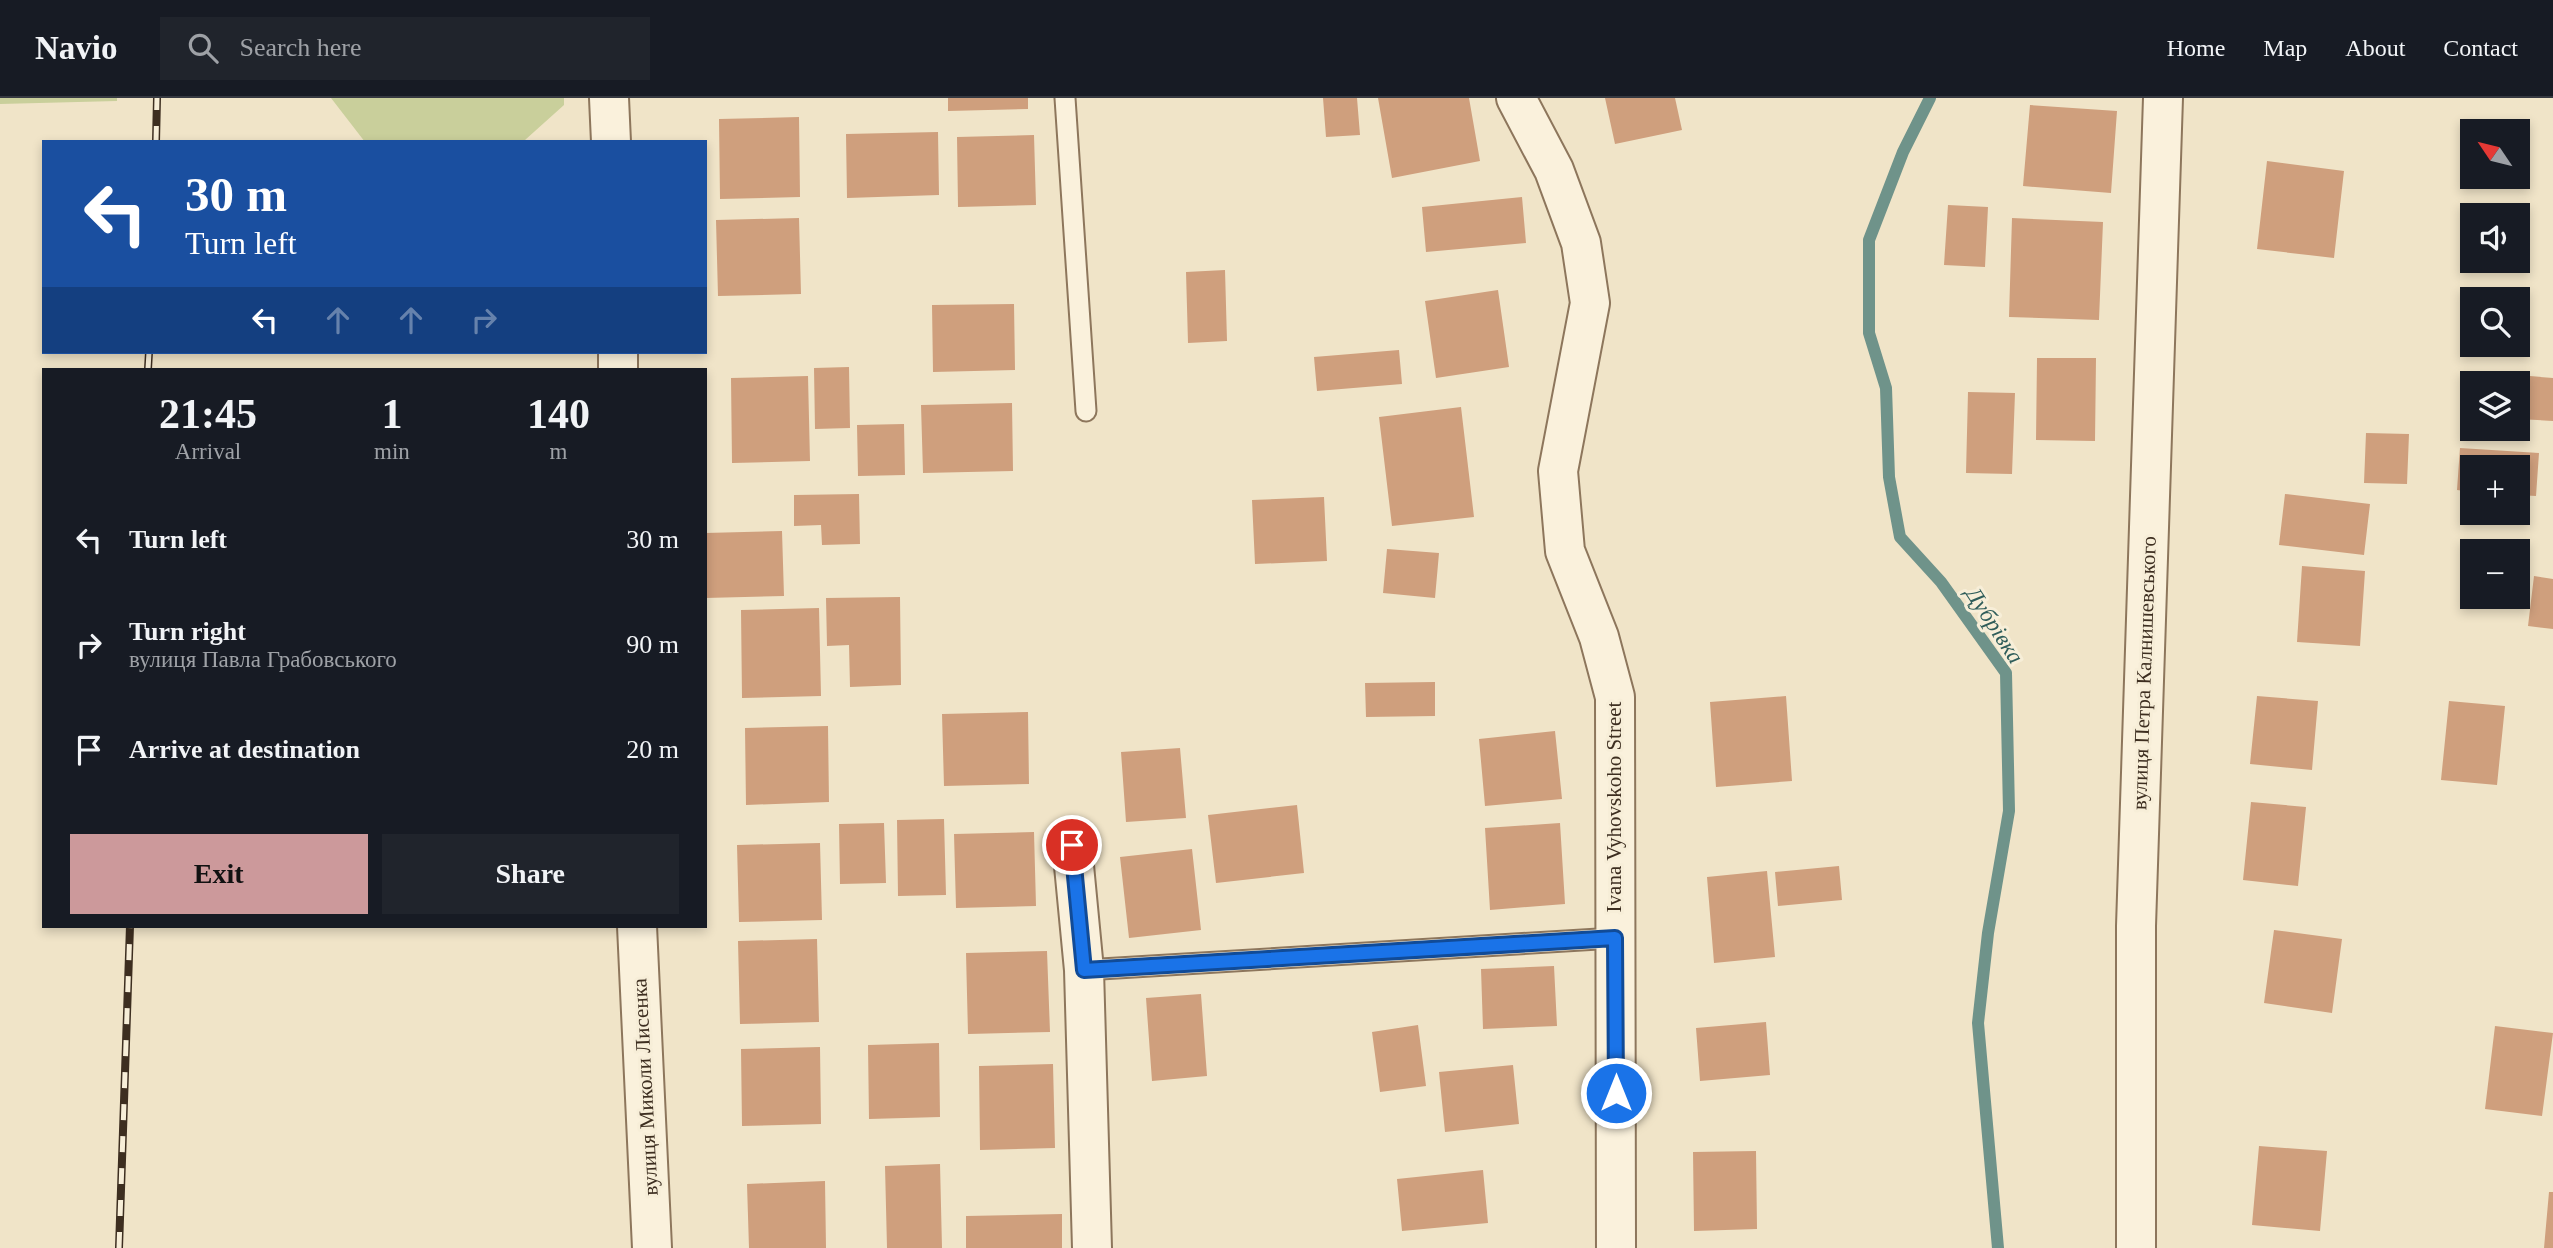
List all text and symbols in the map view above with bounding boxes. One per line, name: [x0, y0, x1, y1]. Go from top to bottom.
search box: [160, 17, 650, 80]
icon: search: [184, 29, 222, 67]
text: Navio: [35, 30, 118, 66]
text: Search here: [240, 33, 361, 62]
text: Home: [2167, 35, 2225, 61]
text: Map: [2263, 35, 2307, 61]
text: About: [2345, 35, 2405, 61]
text: Contact: [2443, 35, 2518, 61]
north arrow: [2460, 119, 2530, 189]
map controls: [2460, 119, 2530, 609]
text: 30 m: [185, 167, 287, 222]
icon: left: [70, 168, 161, 259]
button: sound: [2460, 203, 2530, 273]
text: Turn left: [185, 225, 297, 261]
button: search: [2460, 287, 2530, 357]
icon: left: [246, 301, 284, 339]
icon: ahead: [319, 301, 357, 339]
icon: ahead: [392, 301, 430, 339]
icon: right: [465, 301, 503, 339]
button: layers: [2460, 371, 2530, 441]
text: 21:45: [159, 391, 257, 437]
text: 1: [381, 391, 402, 437]
text: 140: [527, 391, 590, 437]
text: Arrival: [175, 439, 241, 464]
text: min: [374, 439, 410, 464]
text: m: [549, 439, 567, 464]
button: +: [2460, 455, 2530, 525]
icon: left: [70, 521, 108, 559]
text: Turn left: [129, 525, 227, 554]
text: 30 m: [626, 525, 679, 554]
street label: вулиця Петра Калнишевського: [2127, 536, 2161, 810]
button: −: [2460, 539, 2530, 609]
water label: Дубрівка: [1960, 581, 2028, 668]
text: Turn right: [129, 617, 246, 646]
icon: right: [70, 626, 108, 664]
text: 90 m: [626, 630, 679, 659]
text: вулиця Павла Грабовського: [129, 647, 397, 672]
street label: Ivana Vyhovskoho Street: [1602, 701, 1626, 912]
icon: arrive: [70, 731, 108, 769]
text: Arrive at destination: [129, 735, 360, 764]
text: 20 m: [626, 735, 679, 764]
pin: [1042, 815, 1102, 875]
icon: arrive: [1053, 826, 1091, 864]
button: Exit: [70, 834, 368, 914]
button: Share: [382, 834, 679, 914]
street label: вулиця Миколи Лисенка: [627, 977, 663, 1196]
position arrow: [1579, 1056, 1653, 1130]

